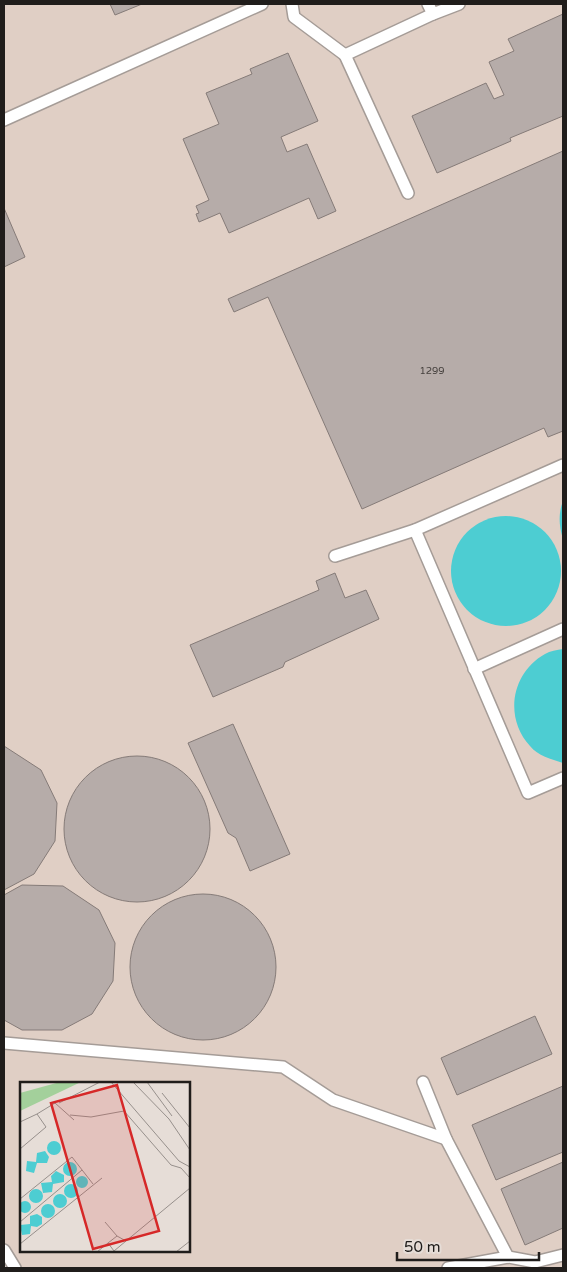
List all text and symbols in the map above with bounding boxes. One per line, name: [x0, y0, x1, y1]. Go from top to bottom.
house number: 1299: [419, 365, 445, 377]
inset map: [20, 1082, 190, 1252]
scale bar: [397, 1230, 540, 1262]
text: 50 m: [404, 1238, 441, 1256]

